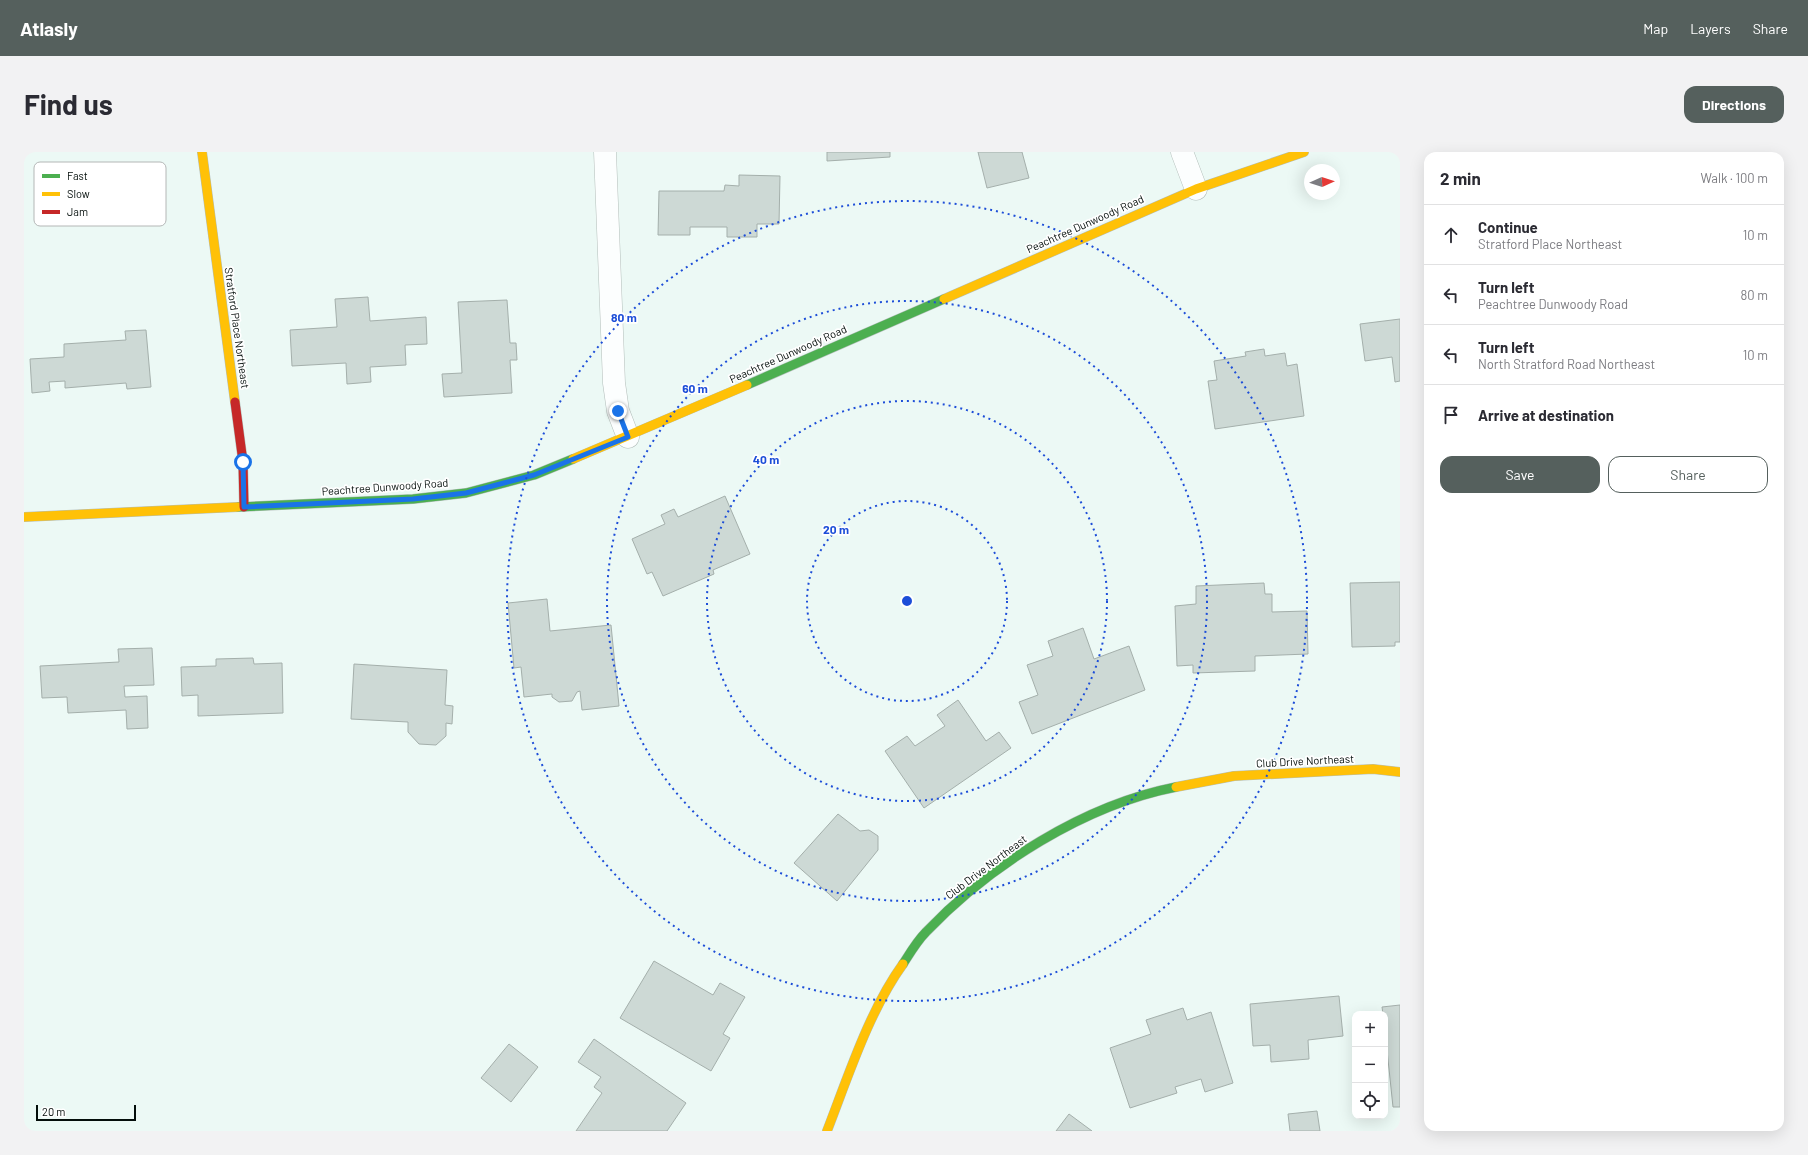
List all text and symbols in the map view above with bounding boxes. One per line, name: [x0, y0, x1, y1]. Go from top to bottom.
text: Atlasly: [20, 17, 78, 40]
text: Map: [1643, 20, 1668, 37]
text: Layers: [1690, 20, 1731, 37]
text: Share: [1753, 20, 1788, 37]
button: Directions: [1684, 86, 1784, 123]
text: Find us: [24, 87, 113, 121]
legend: [34, 162, 166, 226]
north arrow: [1304, 164, 1340, 200]
text: 2 min: [1440, 168, 1481, 188]
text: Fast: [67, 169, 88, 182]
text: Walk · 100 m: [1701, 170, 1768, 186]
text: Slow: [67, 187, 90, 200]
street label: Peachtree Dunwoody Road: [1024, 192, 1145, 255]
text: Jam: [67, 205, 88, 218]
text: Continue: [1478, 218, 1538, 236]
icon: ahead: [1440, 224, 1462, 246]
text: 10 m: [1743, 227, 1768, 243]
text: Stratford Place Northeast: [1478, 236, 1622, 252]
street label: Stratford Place Northeast: [223, 267, 252, 389]
text: Turn left: [1478, 278, 1534, 296]
icon: left: [1440, 284, 1462, 306]
text: 80 m: [1741, 287, 1768, 303]
text: Peachtree Dunwoody Road: [1478, 296, 1628, 312]
text: 80 m: [611, 310, 637, 324]
street label: Peachtree Dunwoody Road: [727, 322, 848, 385]
text: Turn left: [1478, 338, 1534, 356]
icon: left: [1440, 344, 1462, 366]
text: 10 m: [1743, 347, 1768, 363]
text: North Stratford Road Northeast: [1478, 356, 1655, 372]
text: 60 m: [682, 381, 708, 395]
route end: [609, 402, 627, 420]
icon: arrive: [1440, 404, 1462, 426]
text: Arrive at destination: [1478, 406, 1614, 424]
text: 40 m: [753, 452, 779, 466]
route start: [234, 453, 252, 471]
button: Save: [1440, 456, 1600, 493]
button: Share: [1608, 456, 1768, 493]
street label: Peachtree Dunwoody Road: [321, 476, 449, 497]
text: 20 m: [823, 522, 849, 536]
centre of rings: [900, 594, 914, 608]
street label: Club Drive Northeast: [1256, 751, 1354, 770]
street label: Club Drive Northeast: [943, 832, 1029, 901]
map controls: [1352, 1011, 1388, 1119]
button: +: [1352, 1011, 1388, 1047]
button: −: [1352, 1047, 1388, 1083]
button: locate: [1352, 1083, 1388, 1119]
scale bar: [36, 1103, 136, 1122]
text: 20 m: [42, 1105, 65, 1118]

